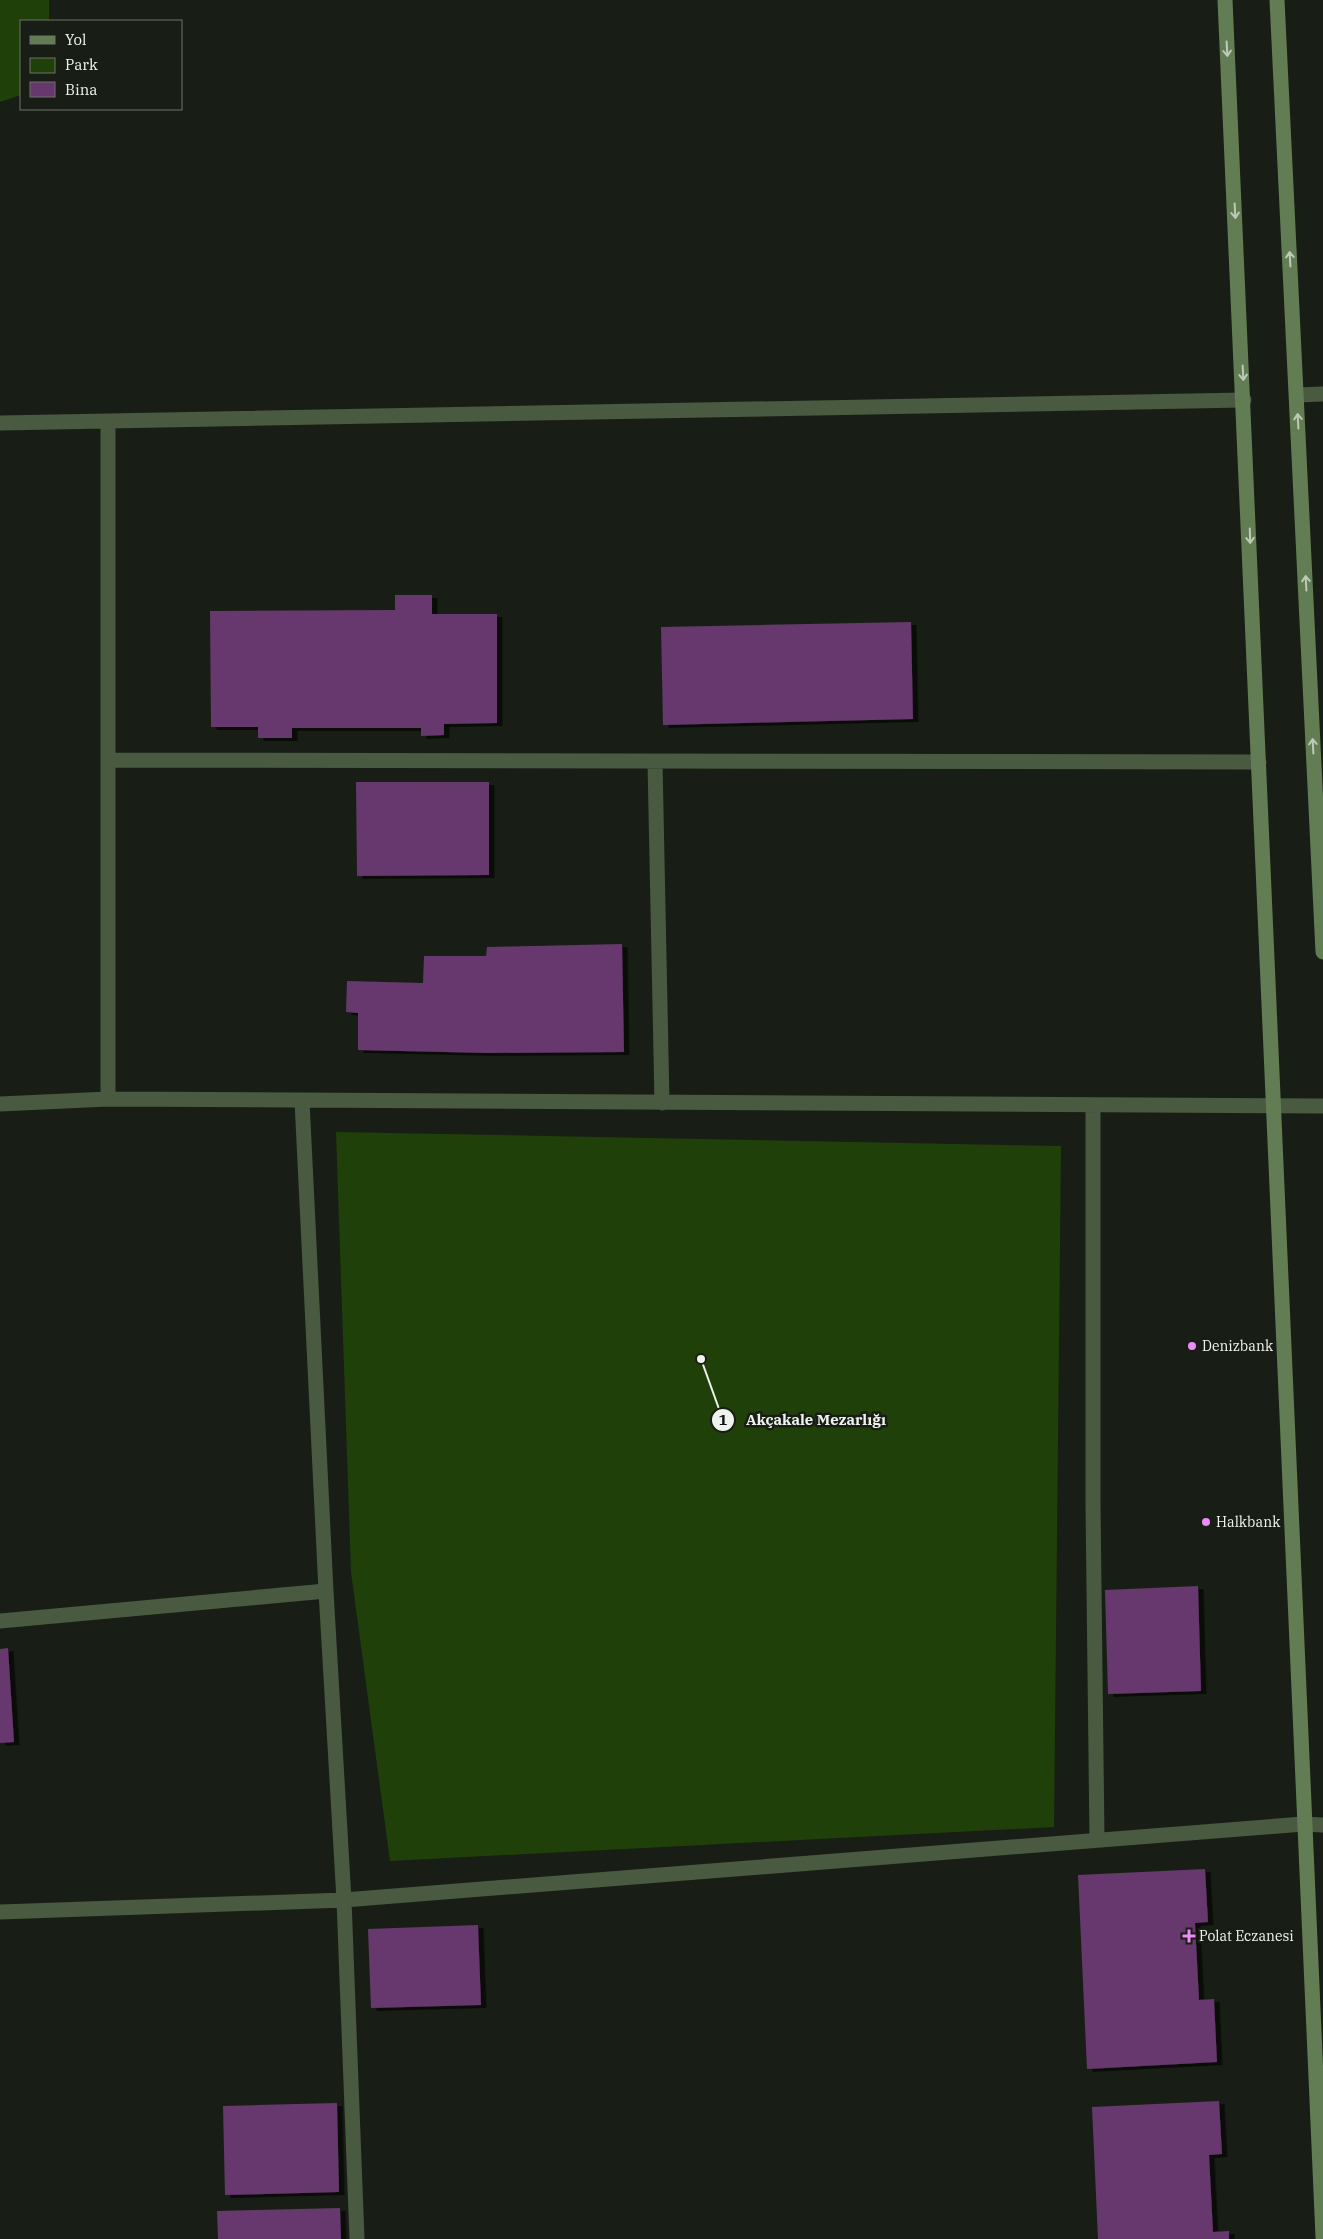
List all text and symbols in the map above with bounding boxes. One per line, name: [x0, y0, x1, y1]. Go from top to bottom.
legend: [20, 20, 182, 110]
text: Yol: [65, 30, 86, 49]
one-way arrow: [1222, 40, 1232, 56]
text: Park: [65, 55, 98, 74]
text: Bina: [65, 80, 98, 99]
one-way arrow: [1230, 203, 1239, 219]
one-way arrow: [1286, 251, 1295, 267]
one-way arrow: [1238, 365, 1247, 381]
one-way arrow: [1294, 413, 1303, 429]
one-way arrow: [1245, 527, 1254, 543]
one-way arrow: [1301, 576, 1311, 592]
one-way arrow: [1309, 738, 1318, 754]
place label: Denizbank: [1202, 1337, 1274, 1355]
marker: Denizbank: [1186, 1340, 1198, 1352]
callout: Akçakale Mezarlığı: [711, 1405, 896, 1435]
text: 1: [718, 1410, 728, 1429]
text: Akçakale Mezarlığı: [746, 1410, 886, 1429]
place label: Halkbank: [1216, 1513, 1281, 1531]
marker: Halkbank: [1200, 1516, 1212, 1528]
place label: Polat Eczanesi: [1199, 1927, 1294, 1945]
marker: Polat Eczanesi: [1183, 1930, 1195, 1942]

